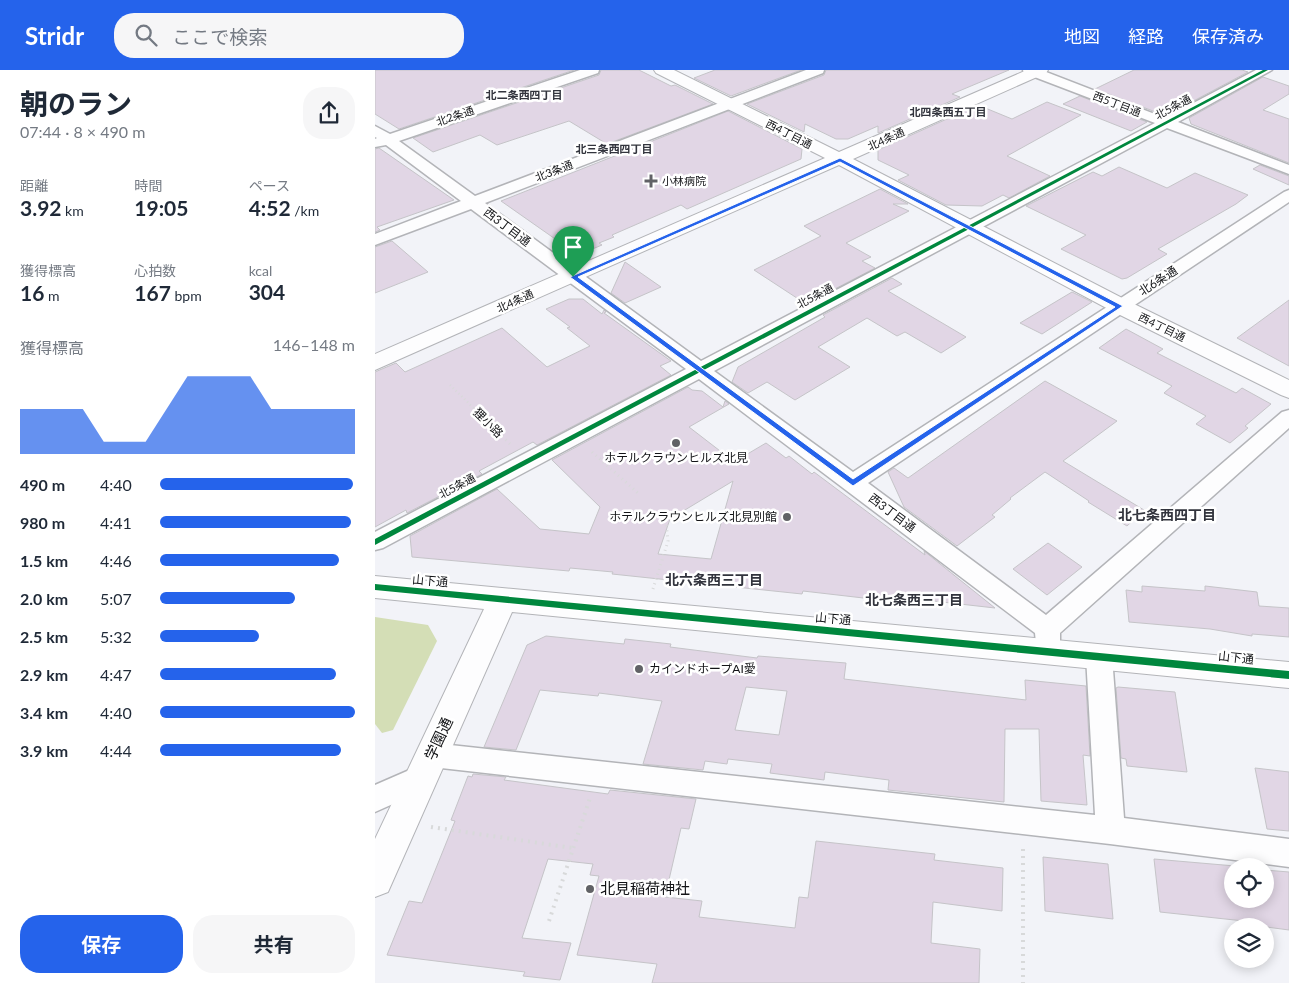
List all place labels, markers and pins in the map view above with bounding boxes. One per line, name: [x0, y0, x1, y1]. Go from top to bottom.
marker: 小林病院: [644, 174, 658, 188]
place label: 小林病院: [662, 174, 706, 187]
pin: [552, 226, 594, 277]
marker: ホテルクラウンヒルズ北見: [670, 437, 682, 449]
place label: ホテルクラウンヒルズ北見: [604, 450, 748, 465]
place label: ホテルクラウンヒルズ北見別館: [609, 509, 777, 524]
marker: ホテルクラウンヒルズ北見別館: [781, 511, 793, 523]
place label: カインドホープAI愛: [649, 661, 756, 676]
marker: カインドホープAI愛: [633, 663, 645, 675]
place label: 北見稲荷神社: [600, 879, 690, 897]
marker: 北見稲荷神社: [584, 883, 596, 895]

